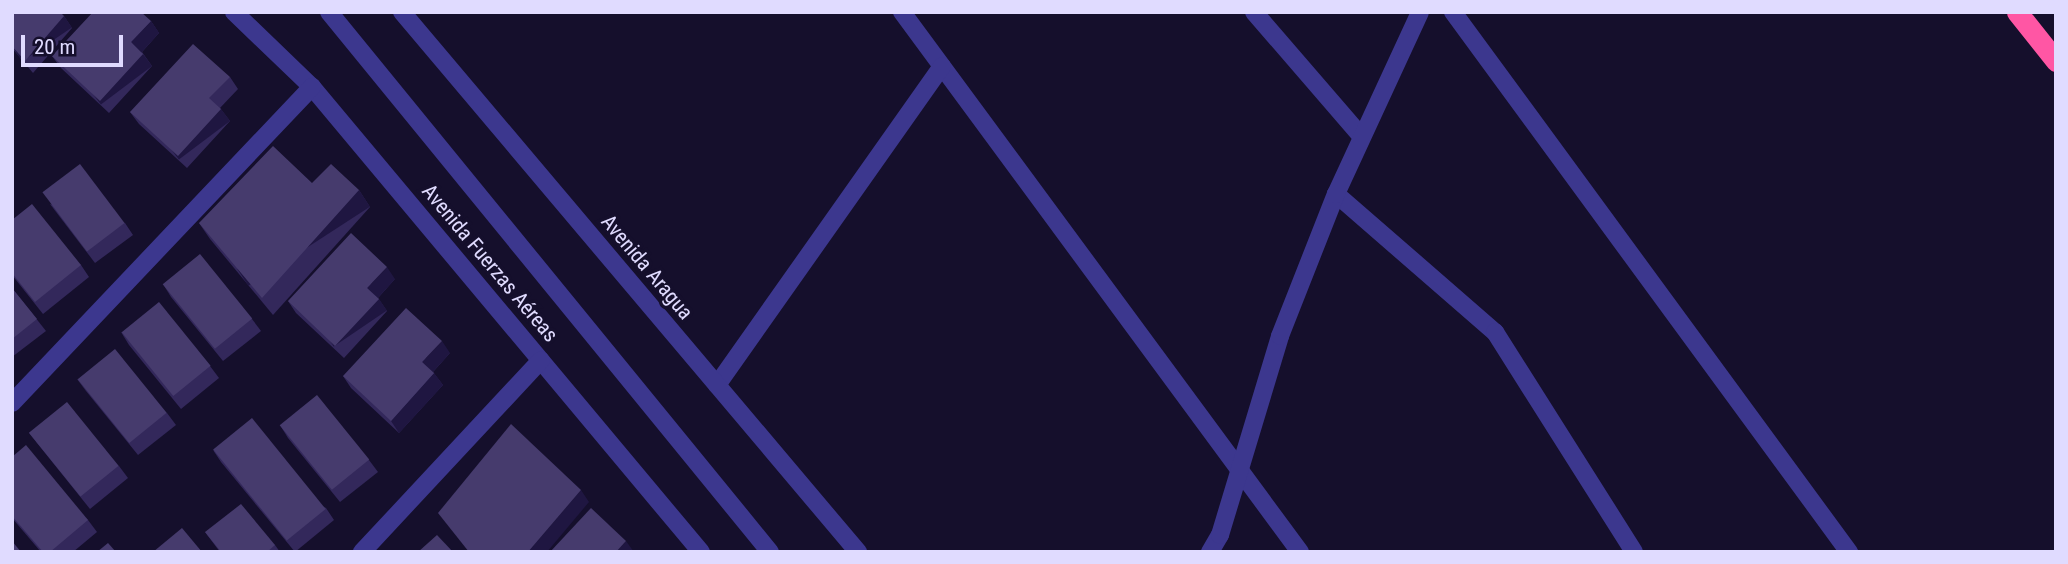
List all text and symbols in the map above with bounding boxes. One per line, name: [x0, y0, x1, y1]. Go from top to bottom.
scale bar: [24, 21, 126, 65]
text: 20 m: [34, 35, 75, 59]
street label: Avenida Fuerzas Aéreas: [417, 179, 563, 347]
street label: Avenida Aragua: [596, 209, 698, 325]

